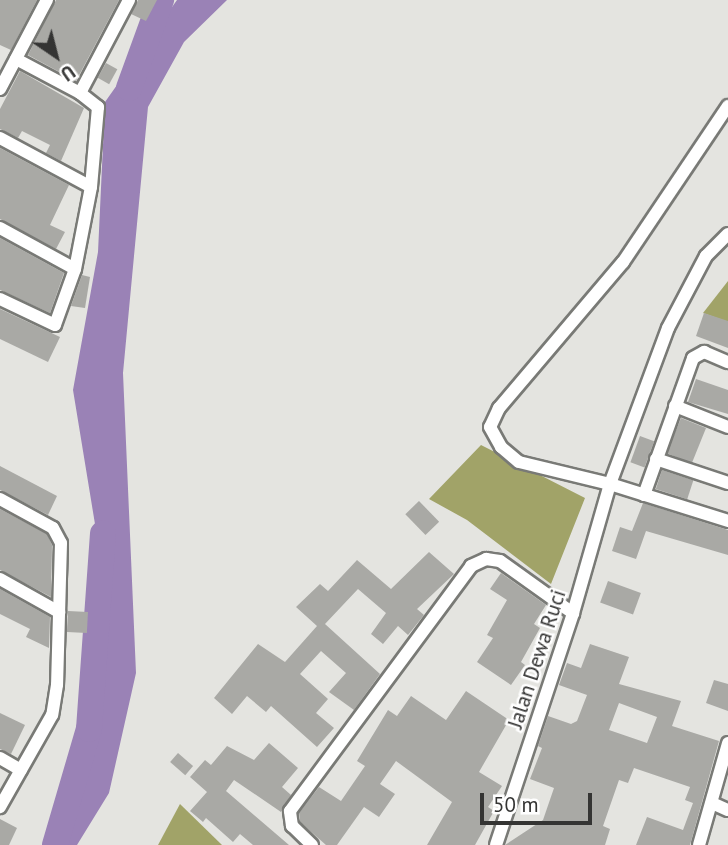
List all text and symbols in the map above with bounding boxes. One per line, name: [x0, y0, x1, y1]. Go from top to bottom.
north arrow: [21, 21, 91, 91]
text: U: [56, 60, 80, 86]
street label: Jalan Dewa Ruci: [503, 586, 571, 732]
scale bar: [483, 778, 595, 822]
text: 50 m: [493, 791, 539, 818]

